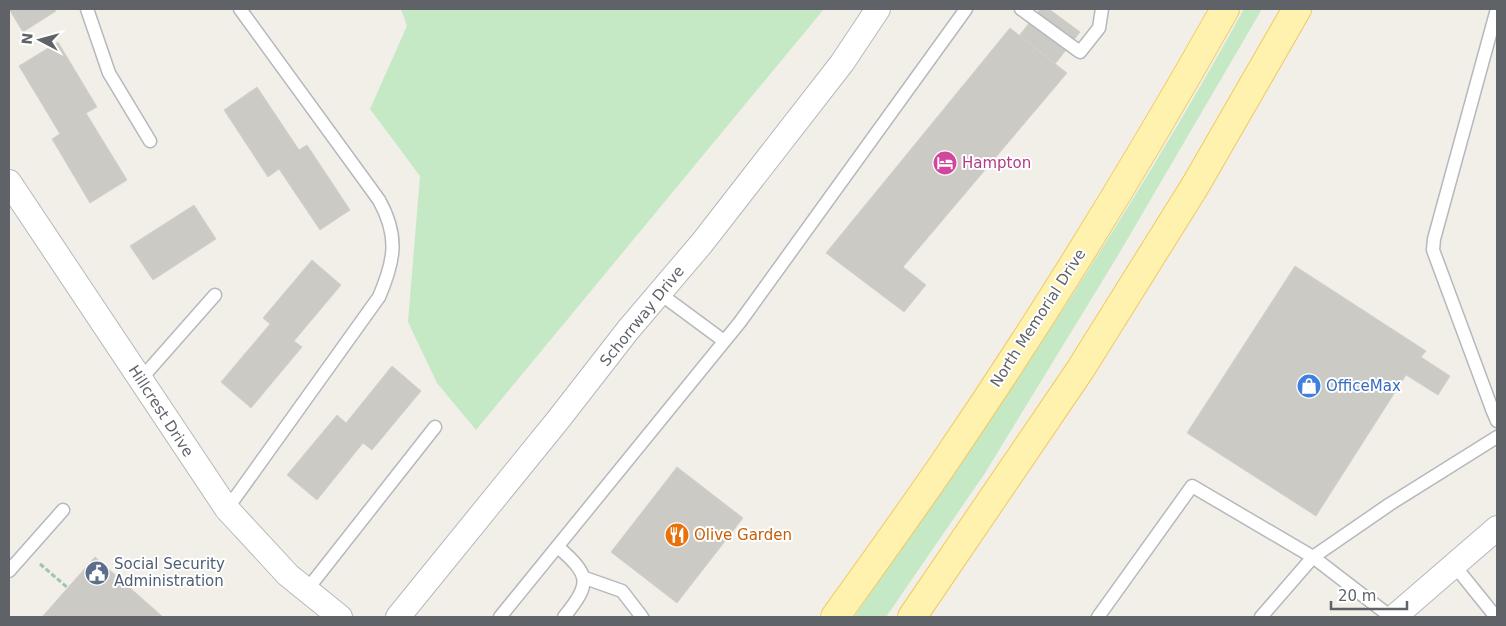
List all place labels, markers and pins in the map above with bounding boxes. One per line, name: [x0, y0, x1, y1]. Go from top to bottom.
hotel icon: Hampton: [932, 150, 958, 176]
place label: Hampton: [962, 154, 1031, 172]
shop icon: OfficeMax: [1296, 373, 1322, 399]
place label: OfficeMax: [1326, 377, 1401, 395]
restaurant icon: Olive Garden: [664, 522, 690, 548]
place label: Olive Garden: [694, 526, 792, 544]
place label: Social Security Administration: [114, 555, 225, 590]
public building icon: Social Security Administration: [84, 560, 110, 586]

